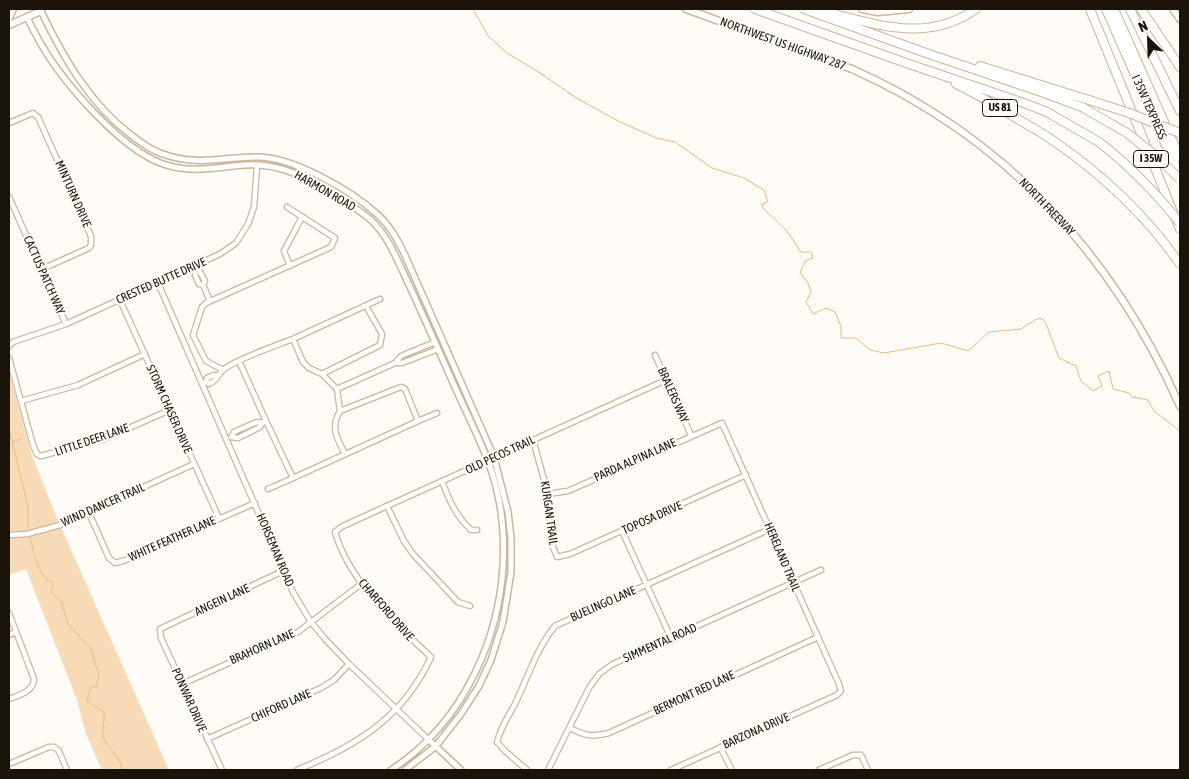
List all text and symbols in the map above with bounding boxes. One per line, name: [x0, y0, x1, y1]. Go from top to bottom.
street label: NORTHWEST US HIGHWAY 287: [718, 15, 848, 73]
north arrow: [1124, 15, 1174, 65]
text: N: [1136, 17, 1150, 35]
street label: I 35W TEXPRESS: [1128, 72, 1170, 142]
road number: US 81: [982, 100, 1018, 116]
road number: I 35W: [1134, 150, 1168, 168]
street label: MINTURN DRIVE: [52, 158, 94, 230]
street label: HARMON ROAD: [292, 168, 358, 214]
street label: NORTH FREEWAY: [1016, 175, 1078, 239]
street label: CACTUS PATCH WAY: [20, 233, 68, 317]
street label: CRESTED BUTTE DRIVE: [114, 255, 208, 307]
street label: STORM CHASER DRIVE: [143, 362, 195, 456]
street label: BRALERS WAY: [654, 365, 692, 425]
street label: LITTLE DEER LANE: [53, 421, 131, 459]
street label: OLD PECOS TRAIL: [463, 433, 537, 477]
street label: PARDA ALPINA LANE: [592, 435, 678, 485]
street label: WIND DANCER TRAIL: [59, 480, 147, 530]
street label: KURGAN TRAIL: [537, 480, 561, 546]
street label: TOPOSA DRIVE: [620, 498, 684, 538]
street label: HORSEMAN ROAD: [253, 511, 297, 589]
street label: WHITE FEATHER LANE: [126, 513, 218, 565]
street label: HERELAND TRAIL: [761, 520, 803, 594]
street label: CHARFORD DRIVE: [355, 576, 417, 644]
street label: ANGEIN LANE: [192, 581, 252, 619]
street label: BUELINGO LANE: [568, 583, 638, 625]
street label: SIMMENTAL ROAD: [621, 620, 699, 666]
street label: BRAHORN LANE: [228, 626, 296, 668]
street label: PONWAR DRIVE: [168, 666, 210, 734]
street label: BERMONT RED LANE: [651, 668, 737, 718]
street label: CHIFORD LANE: [249, 686, 313, 726]
street label: BARZONA DRIVE: [720, 710, 792, 752]

